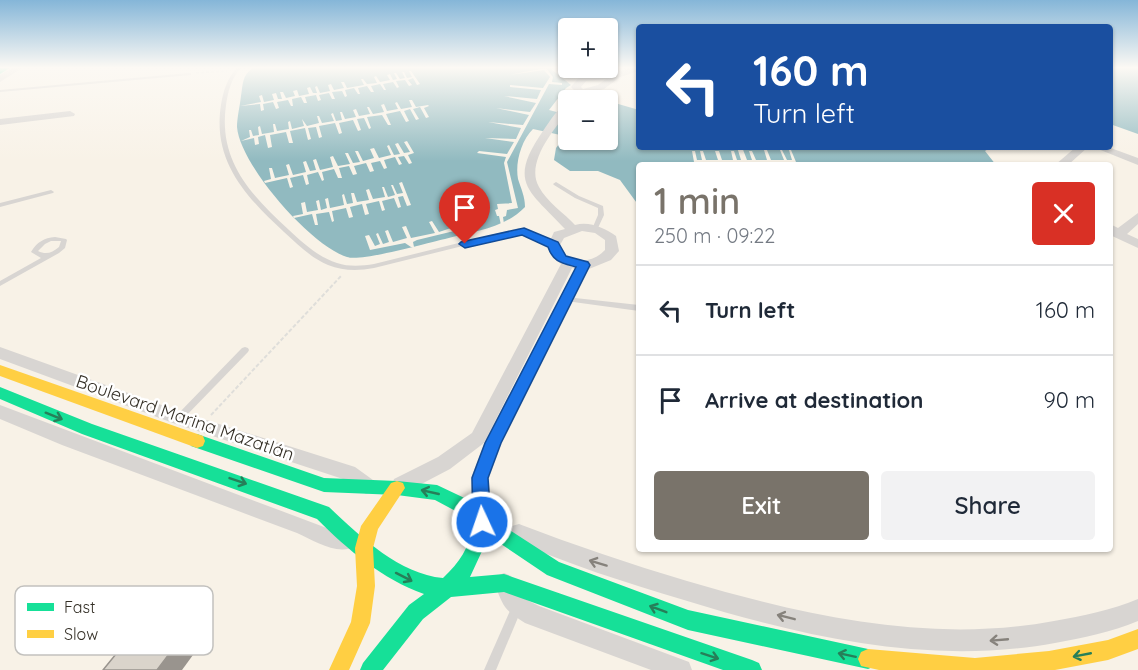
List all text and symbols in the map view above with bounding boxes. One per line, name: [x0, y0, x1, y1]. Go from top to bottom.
map controls: [558, 18, 618, 150]
button: +: [558, 18, 618, 78]
text: 160 m: [753, 44, 869, 97]
icon: left: [654, 48, 732, 126]
button: −: [558, 90, 618, 150]
text: Turn left: [753, 96, 855, 130]
text: 1 min: [654, 178, 740, 223]
pin: [439, 182, 490, 244]
button: close: [1032, 182, 1095, 245]
icon: arrive: [448, 191, 481, 224]
text: 250 m · 09:22: [654, 223, 775, 248]
icon: left: [654, 294, 687, 327]
text: Turn left: [705, 296, 795, 324]
text: 160 m: [1036, 296, 1095, 324]
street label: Boulevard Marina Mazatlán: [73, 369, 297, 466]
icon: arrive: [654, 384, 687, 417]
text: Arrive at destination: [705, 386, 923, 414]
text: 90 m: [1044, 386, 1095, 414]
one-way arrow: [44, 411, 63, 422]
button: Exit: [654, 471, 869, 540]
button: Share: [881, 471, 1095, 540]
one-way arrow: [228, 477, 247, 488]
one-way arrow: [421, 485, 440, 497]
position arrow: [450, 490, 514, 554]
one-way arrow: [589, 557, 608, 568]
one-way arrow: [395, 571, 413, 583]
legend: [15, 586, 213, 655]
text: Fast: [64, 597, 95, 617]
one-way arrow: [649, 602, 667, 613]
one-way arrow: [777, 611, 796, 623]
text: Slow: [64, 624, 98, 644]
one-way arrow: [990, 634, 1010, 645]
one-way arrow: [838, 649, 857, 660]
one-way arrow: [1073, 650, 1092, 661]
one-way arrow: [700, 652, 719, 663]

